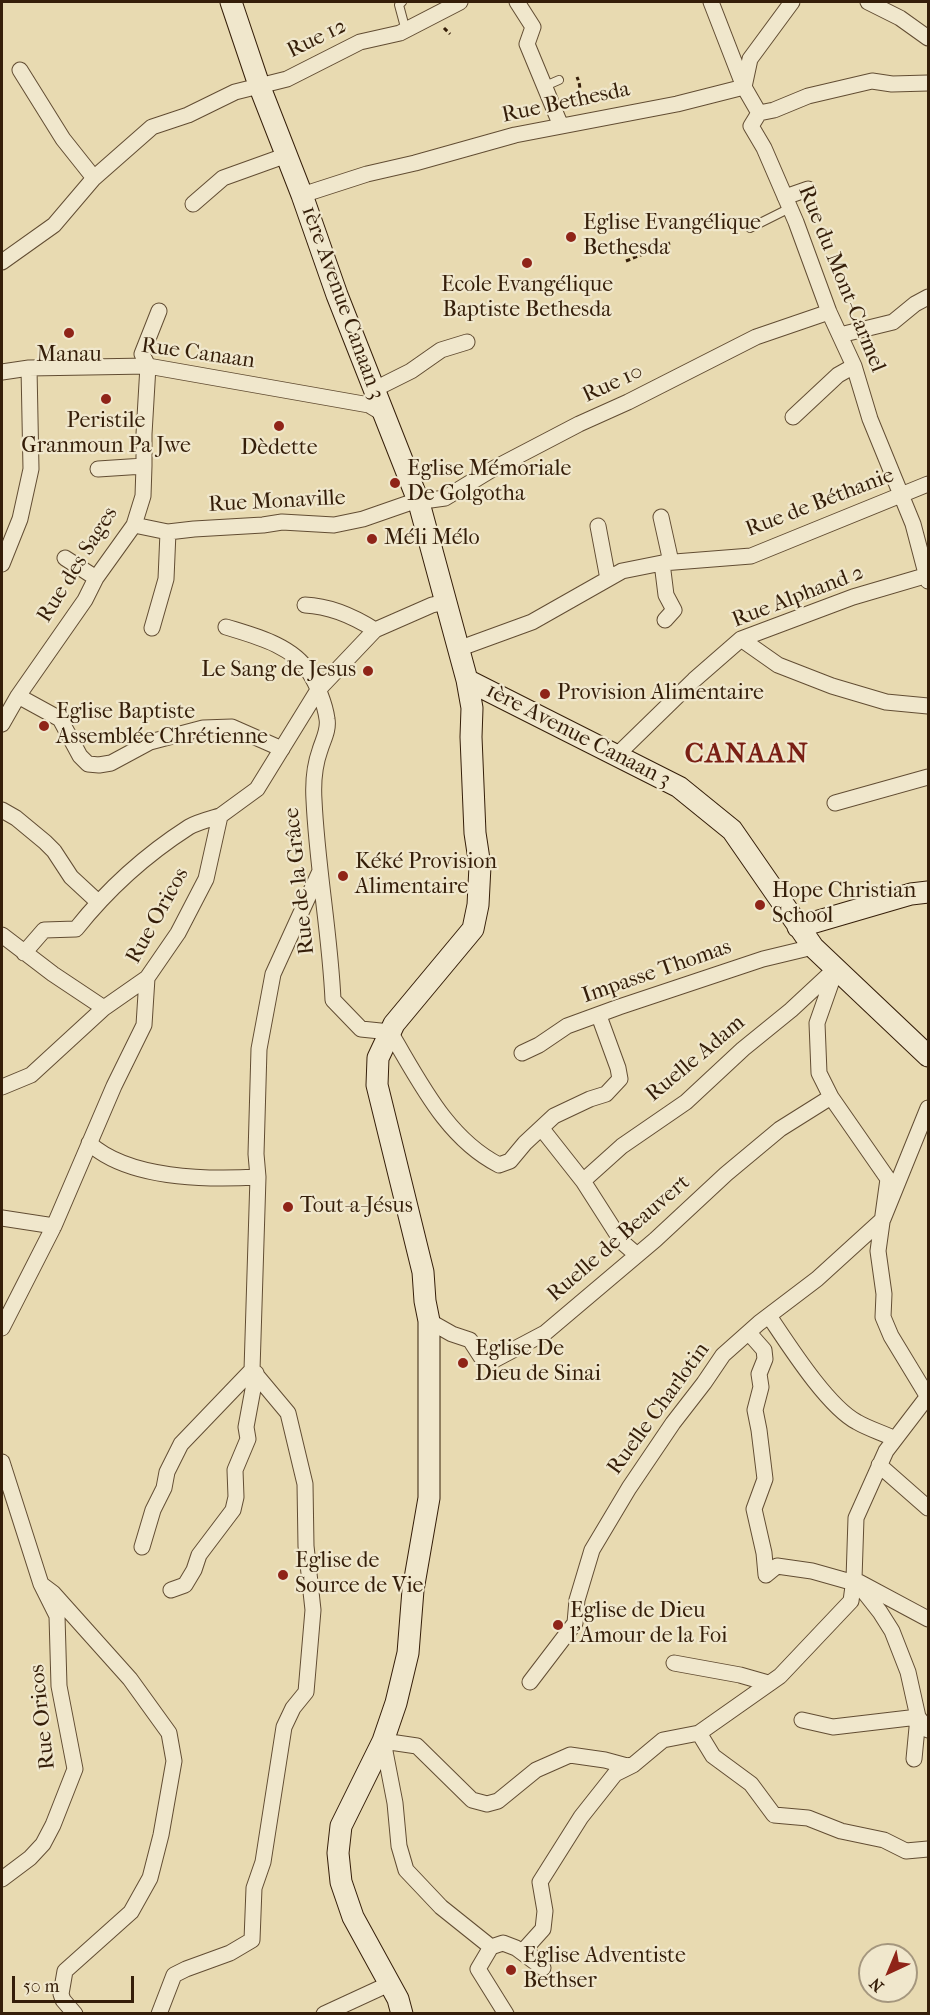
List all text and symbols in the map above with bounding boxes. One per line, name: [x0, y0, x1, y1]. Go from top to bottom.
street label: Rue 12: [283, 13, 351, 65]
street label: Rue Bethesda: [500, 77, 632, 129]
street label: Rue du Mont-Carmel: [791, 182, 891, 376]
street label: 1ère Avenue Canaan 3: [295, 203, 389, 403]
place label: Eglise Evangélique Bethesda: [583, 211, 761, 262]
marker: Eglise Evangélique Bethesda: [564, 230, 578, 244]
marker: Ecole Evangélique Baptiste Bethesda: [520, 256, 534, 270]
place label: Ecole Evangélique Baptiste Bethesda: [441, 273, 613, 324]
marker: Manau: [62, 326, 76, 340]
street label: Rue Canaan: [140, 333, 256, 375]
place label: Manau: [36, 343, 102, 369]
street label: Rue 10: [579, 359, 647, 409]
marker: Peristile Granmoun Pa Jwe: [99, 392, 113, 406]
place label: Peristile Granmoun Pa Jwe: [21, 409, 191, 460]
marker: Dèdette: [272, 419, 286, 433]
place label: Dèdette: [240, 436, 318, 462]
place label: Eglise Mémoriale De Golgotha: [407, 457, 571, 508]
street label: Rue de Béthanie: [742, 463, 898, 543]
marker: Eglise Mémoriale De Golgotha: [388, 476, 402, 490]
street label: Rue Monaville: [208, 485, 346, 519]
street label: Rue des Sages: [32, 502, 124, 628]
place label: Méli Mélo: [384, 526, 480, 552]
marker: Méli Mélo: [365, 532, 379, 546]
street label: Rue Alphand 2: [728, 560, 868, 634]
place label: Le Sang de Jesus: [201, 658, 356, 684]
marker: Le Sang de Jesus: [361, 664, 375, 678]
street label: 1ère Avenue Canaan 3: [481, 678, 675, 794]
place label: Provision Alimentaire: [557, 681, 764, 707]
marker: Provision Alimentaire: [538, 687, 552, 701]
place label: Eglise Baptiste Assemblée Chrétienne: [56, 700, 268, 752]
marker: Eglise Baptiste Assemblée Chrétienne: [37, 719, 51, 733]
district label: CANAAN: [685, 738, 809, 772]
street label: Rue de la Grâce: [279, 806, 321, 956]
place label: Kéké Provision Alimentaire: [355, 850, 497, 902]
street label: Rue Oricos: [121, 863, 195, 969]
marker: Kéké Provision Alimentaire: [336, 869, 350, 883]
place label: Hope Christian School: [772, 879, 916, 930]
marker: Hope Christian School: [753, 898, 767, 912]
street label: Impasse Thomas: [579, 934, 735, 1010]
street label: Ruelle Adam: [641, 1010, 751, 1108]
street label: Ruelle de Beauvert: [542, 1170, 696, 1308]
place label: Tout-a-Jésus: [300, 1194, 413, 1220]
marker: Tout-a-Jésus: [281, 1200, 295, 1214]
place label: Eglise De Dieu de Sinai: [475, 1337, 601, 1388]
street label: Ruelle Charlotin: [602, 1338, 716, 1480]
marker: Eglise De Dieu de Sinai: [456, 1356, 470, 1370]
place label: Eglise de Source de Vie: [295, 1549, 423, 1600]
marker: Eglise de Source de Vie: [276, 1568, 290, 1582]
place label: Eglise de Dieu l'Amour de la Foi: [570, 1599, 728, 1651]
marker: Eglise de Dieu l'Amour de la Foi: [551, 1618, 565, 1632]
street label: Rue Oricos: [24, 1663, 62, 1771]
north arrow: [858, 1943, 918, 2003]
place label: Eglise Adventiste Bethser: [523, 1944, 686, 1996]
marker: Eglise Adventiste Bethser: [504, 1963, 518, 1977]
scale bar: [15, 1964, 136, 2002]
text: N: [866, 1974, 888, 1996]
text: 50 m: [23, 1976, 59, 1997]

